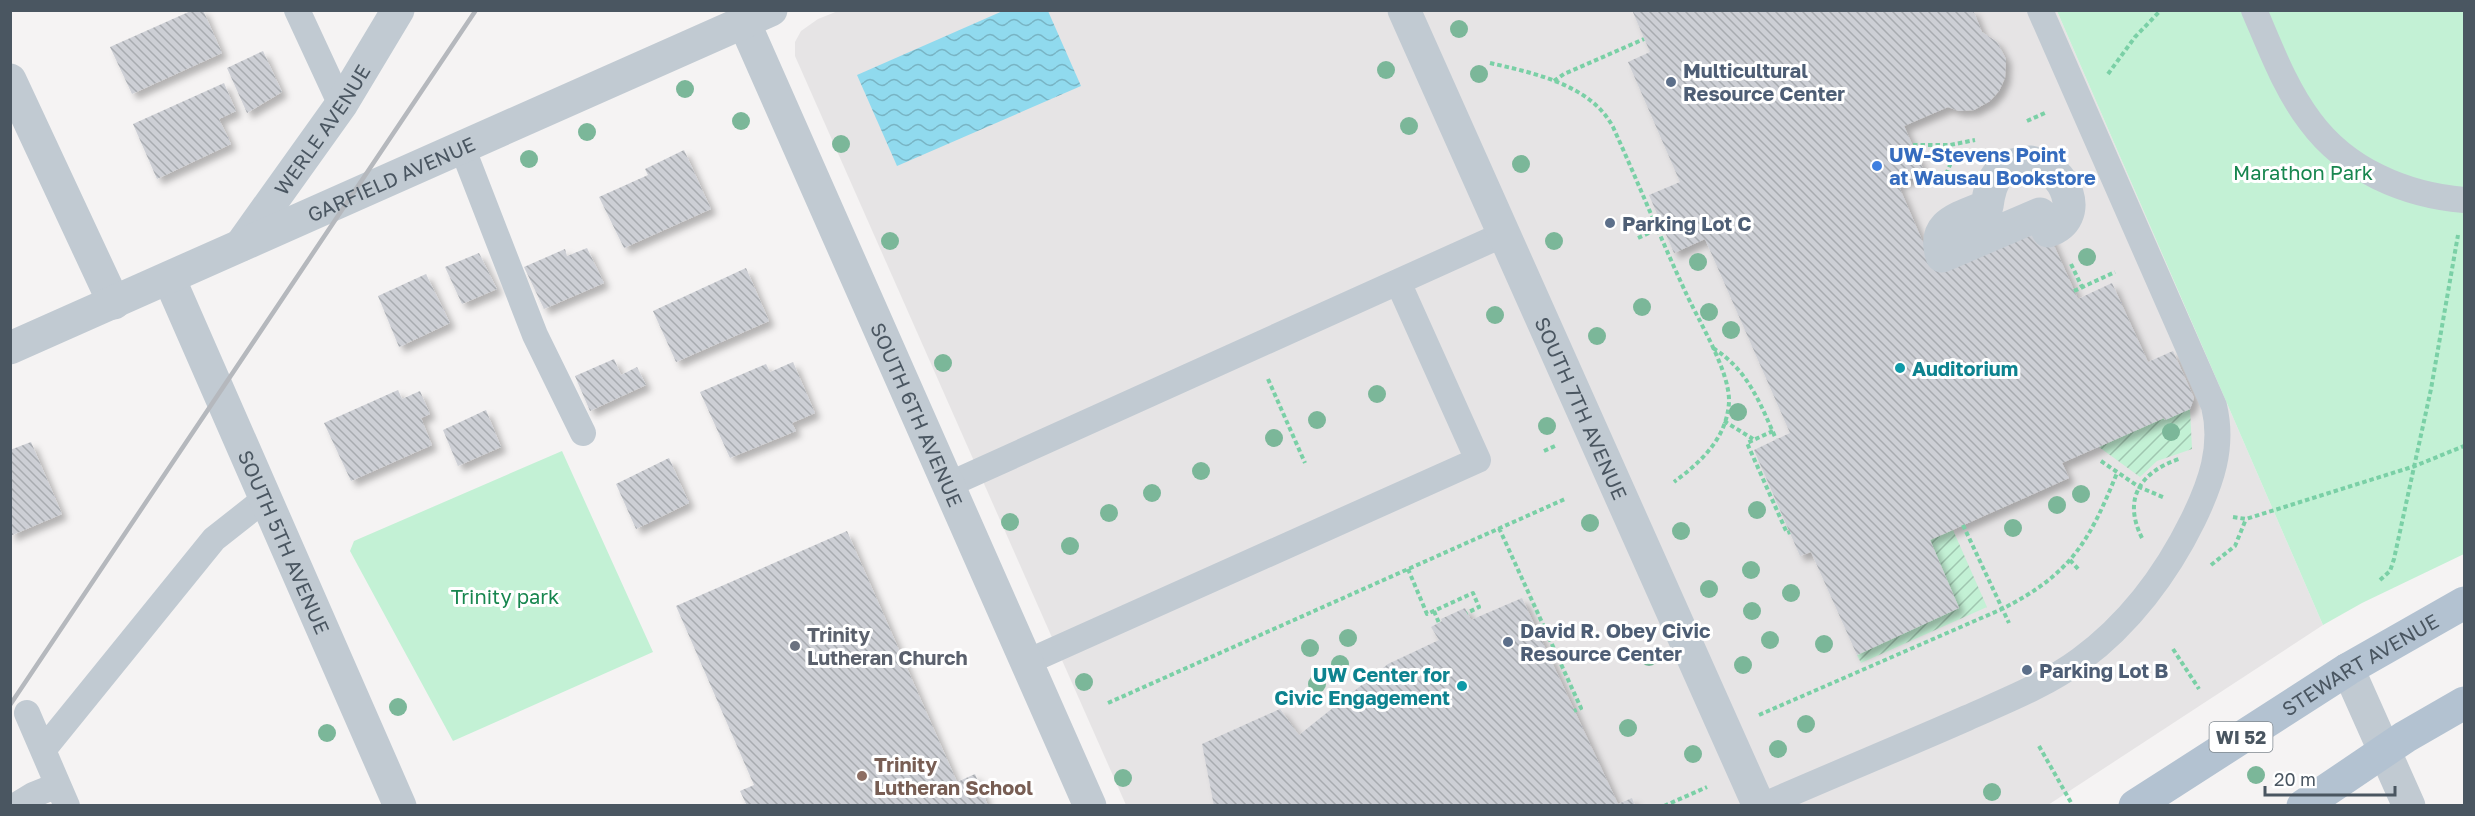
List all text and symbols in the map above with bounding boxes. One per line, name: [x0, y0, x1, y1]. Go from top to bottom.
place label: Multicultural Resource Center: [1683, 58, 1845, 105]
street label: WERLE AVENUE: [269, 60, 375, 199]
marker: Multicultural Resource Center: [1664, 75, 1678, 89]
street label: GARFIELD AVENUE: [304, 131, 479, 226]
place label: UW-Stevens Point at Wausau Bookstore: [1889, 142, 2096, 189]
marker: UW-Stevens Point at Wausau Bookstore: [1870, 159, 1884, 173]
park label: Marathon Park: [2233, 160, 2373, 184]
place label: Parking Lot C: [1622, 211, 1752, 235]
marker: Parking Lot C: [1603, 216, 1617, 230]
street label: SOUTH 7TH AVENUE: [1530, 313, 1633, 503]
street label: SOUTH 6TH AVENUE: [866, 319, 968, 510]
place label: Auditorium: [1912, 356, 2018, 380]
marker: Auditorium: [1893, 361, 1907, 375]
street label: SOUTH 5TH AVENUE: [234, 446, 335, 637]
park label: Trinity park: [451, 584, 559, 608]
street label: STEWART AVENUE: [2277, 608, 2443, 721]
place label: David R. Obey Civic Resource Center: [1520, 618, 1710, 665]
place label: Trinity Lutheran Church: [807, 622, 968, 669]
marker: David R. Obey Civic Resource Center: [1501, 635, 1515, 649]
marker: Trinity Lutheran Church: [788, 639, 802, 653]
place label: Parking Lot B: [2039, 658, 2168, 682]
place label: UW Center for Civic Engagement: [1274, 662, 1450, 709]
marker: Parking Lot B: [2020, 663, 2034, 677]
marker: UW Center for Civic Engagement: [1455, 679, 1469, 693]
road number: WI 52: [2210, 722, 2272, 752]
place label: Trinity Lutheran School: [874, 752, 1033, 799]
scale bar: [2265, 759, 2396, 797]
text: 20 m: [2274, 768, 2316, 790]
marker: Trinity Lutheran School: [855, 769, 869, 783]

